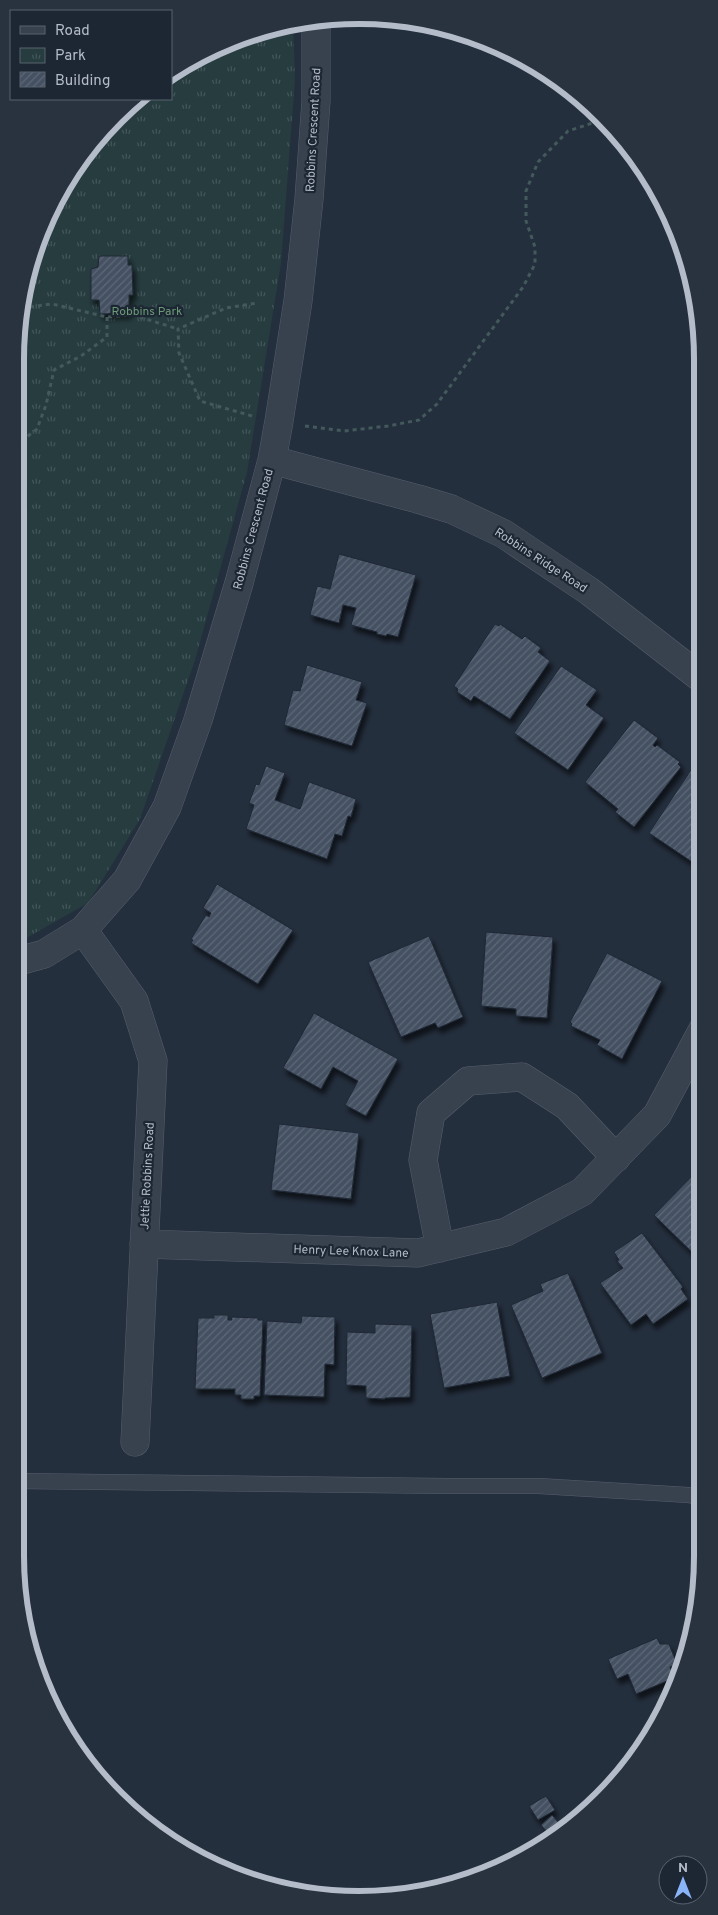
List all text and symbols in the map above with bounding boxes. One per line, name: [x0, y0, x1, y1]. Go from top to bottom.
legend: [10, 10, 172, 100]
text: Road: [55, 22, 90, 41]
text: Park: [55, 47, 86, 66]
street label: Robbins Crescent Road: [303, 67, 325, 193]
text: Building: [55, 72, 110, 91]
park label: Robbins Park: [112, 304, 182, 320]
street label: Robbins Crescent Road: [230, 467, 278, 591]
street label: Robbins Ridge Road: [491, 525, 590, 597]
street label: Jettie Robbins Road: [137, 1122, 159, 1230]
street label: Henry Lee Knox Lane: [293, 1242, 409, 1262]
north arrow: [658, 1855, 708, 1905]
text: N: [678, 1860, 688, 1877]

